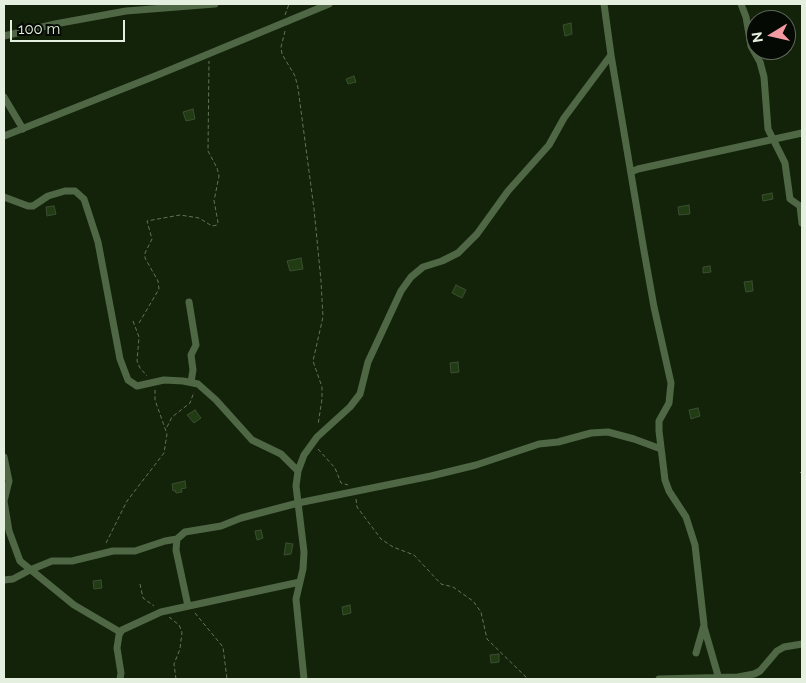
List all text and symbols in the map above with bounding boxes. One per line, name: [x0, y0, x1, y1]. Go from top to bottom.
scale bar: [12, 10, 128, 42]
north arrow: [746, 10, 796, 60]
text: 100 m: [18, 20, 60, 38]
text: N: [748, 31, 766, 44]

